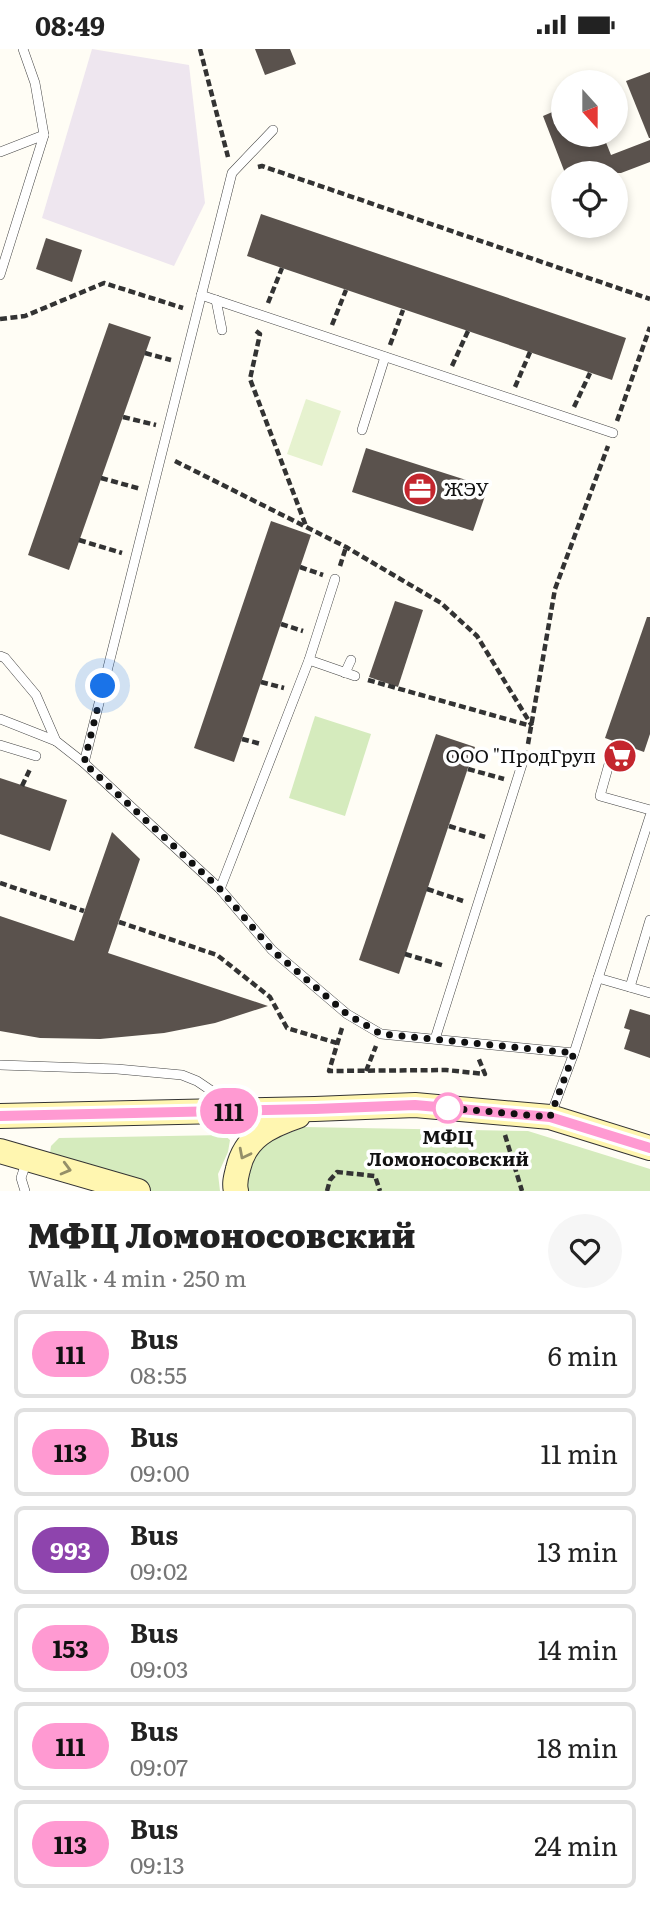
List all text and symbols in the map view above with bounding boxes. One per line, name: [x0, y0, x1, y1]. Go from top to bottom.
text: 08:49: [35, 5, 105, 44]
north arrow: [551, 70, 628, 147]
map controls: [551, 70, 628, 238]
button: locate: [551, 161, 628, 238]
office icon: ЖЭУ: [401, 470, 439, 508]
place label: ЖЭУ: [444, 474, 489, 502]
your location: [85, 668, 120, 703]
supermarket icon: ООО "ПродГруп: [601, 737, 639, 775]
place label: ООО "ПродГруп: [446, 741, 596, 769]
line badge: 111: [189, 1088, 269, 1134]
text: 111: [214, 1093, 244, 1128]
marker: МФЦ Ломоносовский: [433, 1093, 463, 1123]
place label: МФЦ Ломоносовский: [367, 1122, 529, 1172]
one-way arrow: [239, 1147, 252, 1160]
one-way arrow: [60, 1161, 72, 1175]
text: МФЦ Ломоносовский: [28, 1209, 415, 1258]
button: heart: [548, 1214, 622, 1288]
text: Walk · 4 min · 250 m: [28, 1260, 247, 1294]
text: Bus: [130, 1318, 178, 1357]
text: 6 min: [548, 1335, 618, 1374]
text: 111: [56, 1336, 85, 1371]
text: 08:55: [130, 1357, 187, 1391]
text: Bus: [130, 1416, 178, 1455]
text: 11 min: [541, 1433, 618, 1472]
text: 113: [54, 1434, 87, 1469]
text: 09:00: [130, 1455, 190, 1489]
text: Bus: [130, 1514, 178, 1553]
text: 13 min: [537, 1531, 618, 1570]
text: 993: [50, 1532, 91, 1567]
text: 09:02: [130, 1553, 188, 1587]
text: Bus: [130, 1612, 178, 1651]
text: 14 min: [538, 1629, 618, 1668]
text: 153: [52, 1630, 89, 1665]
text: 09:03: [130, 1651, 188, 1685]
text: Bus: [130, 1710, 178, 1749]
text: 18 min: [537, 1727, 618, 1766]
text: 111: [56, 1728, 85, 1763]
text: 09:07: [130, 1749, 188, 1783]
text: Bus: [130, 1808, 178, 1847]
text: 24 min: [534, 1825, 618, 1864]
text: 113: [54, 1826, 87, 1861]
text: 09:13: [130, 1847, 185, 1881]

